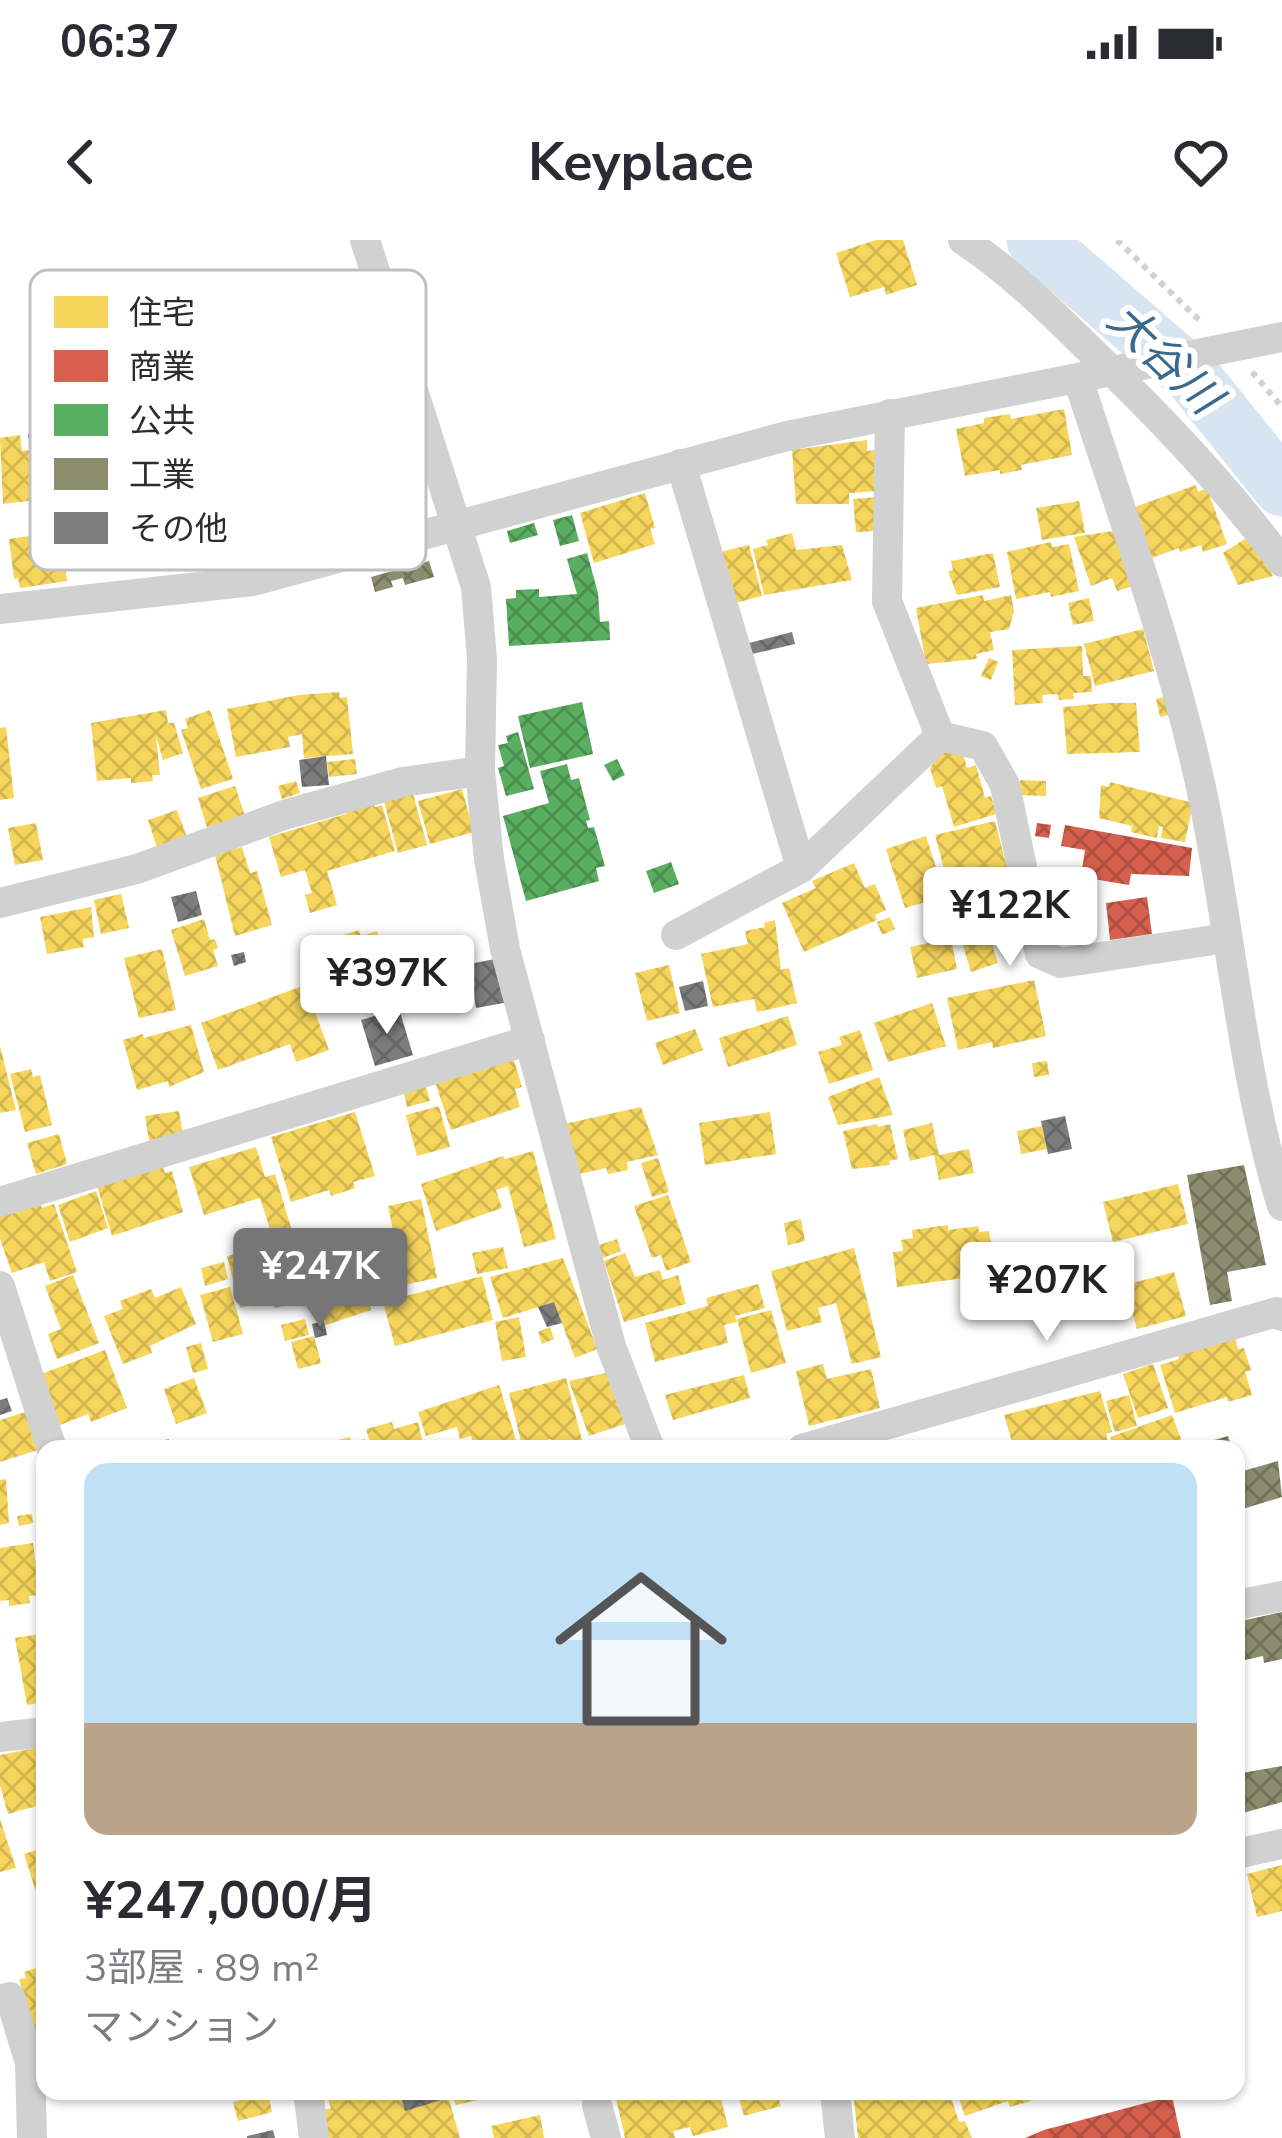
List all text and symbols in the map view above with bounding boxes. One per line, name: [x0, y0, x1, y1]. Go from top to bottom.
text: 06:37: [60, 12, 179, 73]
text: Keyplace: [528, 125, 754, 199]
icon: back: [48, 129, 114, 195]
icon: heart: [1168, 129, 1234, 195]
legend: [30, 270, 426, 570]
water label: 大谷川: [1094, 290, 1237, 431]
text: 住宅: [129, 291, 195, 336]
text: 商業: [129, 345, 195, 390]
text: 公共: [129, 399, 195, 444]
text: 工業: [129, 453, 195, 498]
text: その他: [129, 507, 228, 552]
pin: ¥122K: [926, 867, 1094, 969]
text: ¥122K: [950, 879, 1070, 932]
pin: ¥397K: [303, 935, 471, 1037]
text: ¥397K: [327, 947, 447, 1000]
pin: ¥247K: [236, 1228, 404, 1330]
text: ¥247K: [260, 1240, 380, 1293]
pin: ¥207K: [963, 1242, 1131, 1344]
text: ¥207K: [987, 1254, 1107, 1307]
icon: home: [533, 1541, 749, 1757]
text: ¥247,000/月: [84, 1866, 378, 1936]
text: 3部屋 · 89 m²: [84, 1942, 319, 1995]
text: マンション: [84, 2001, 279, 2054]

